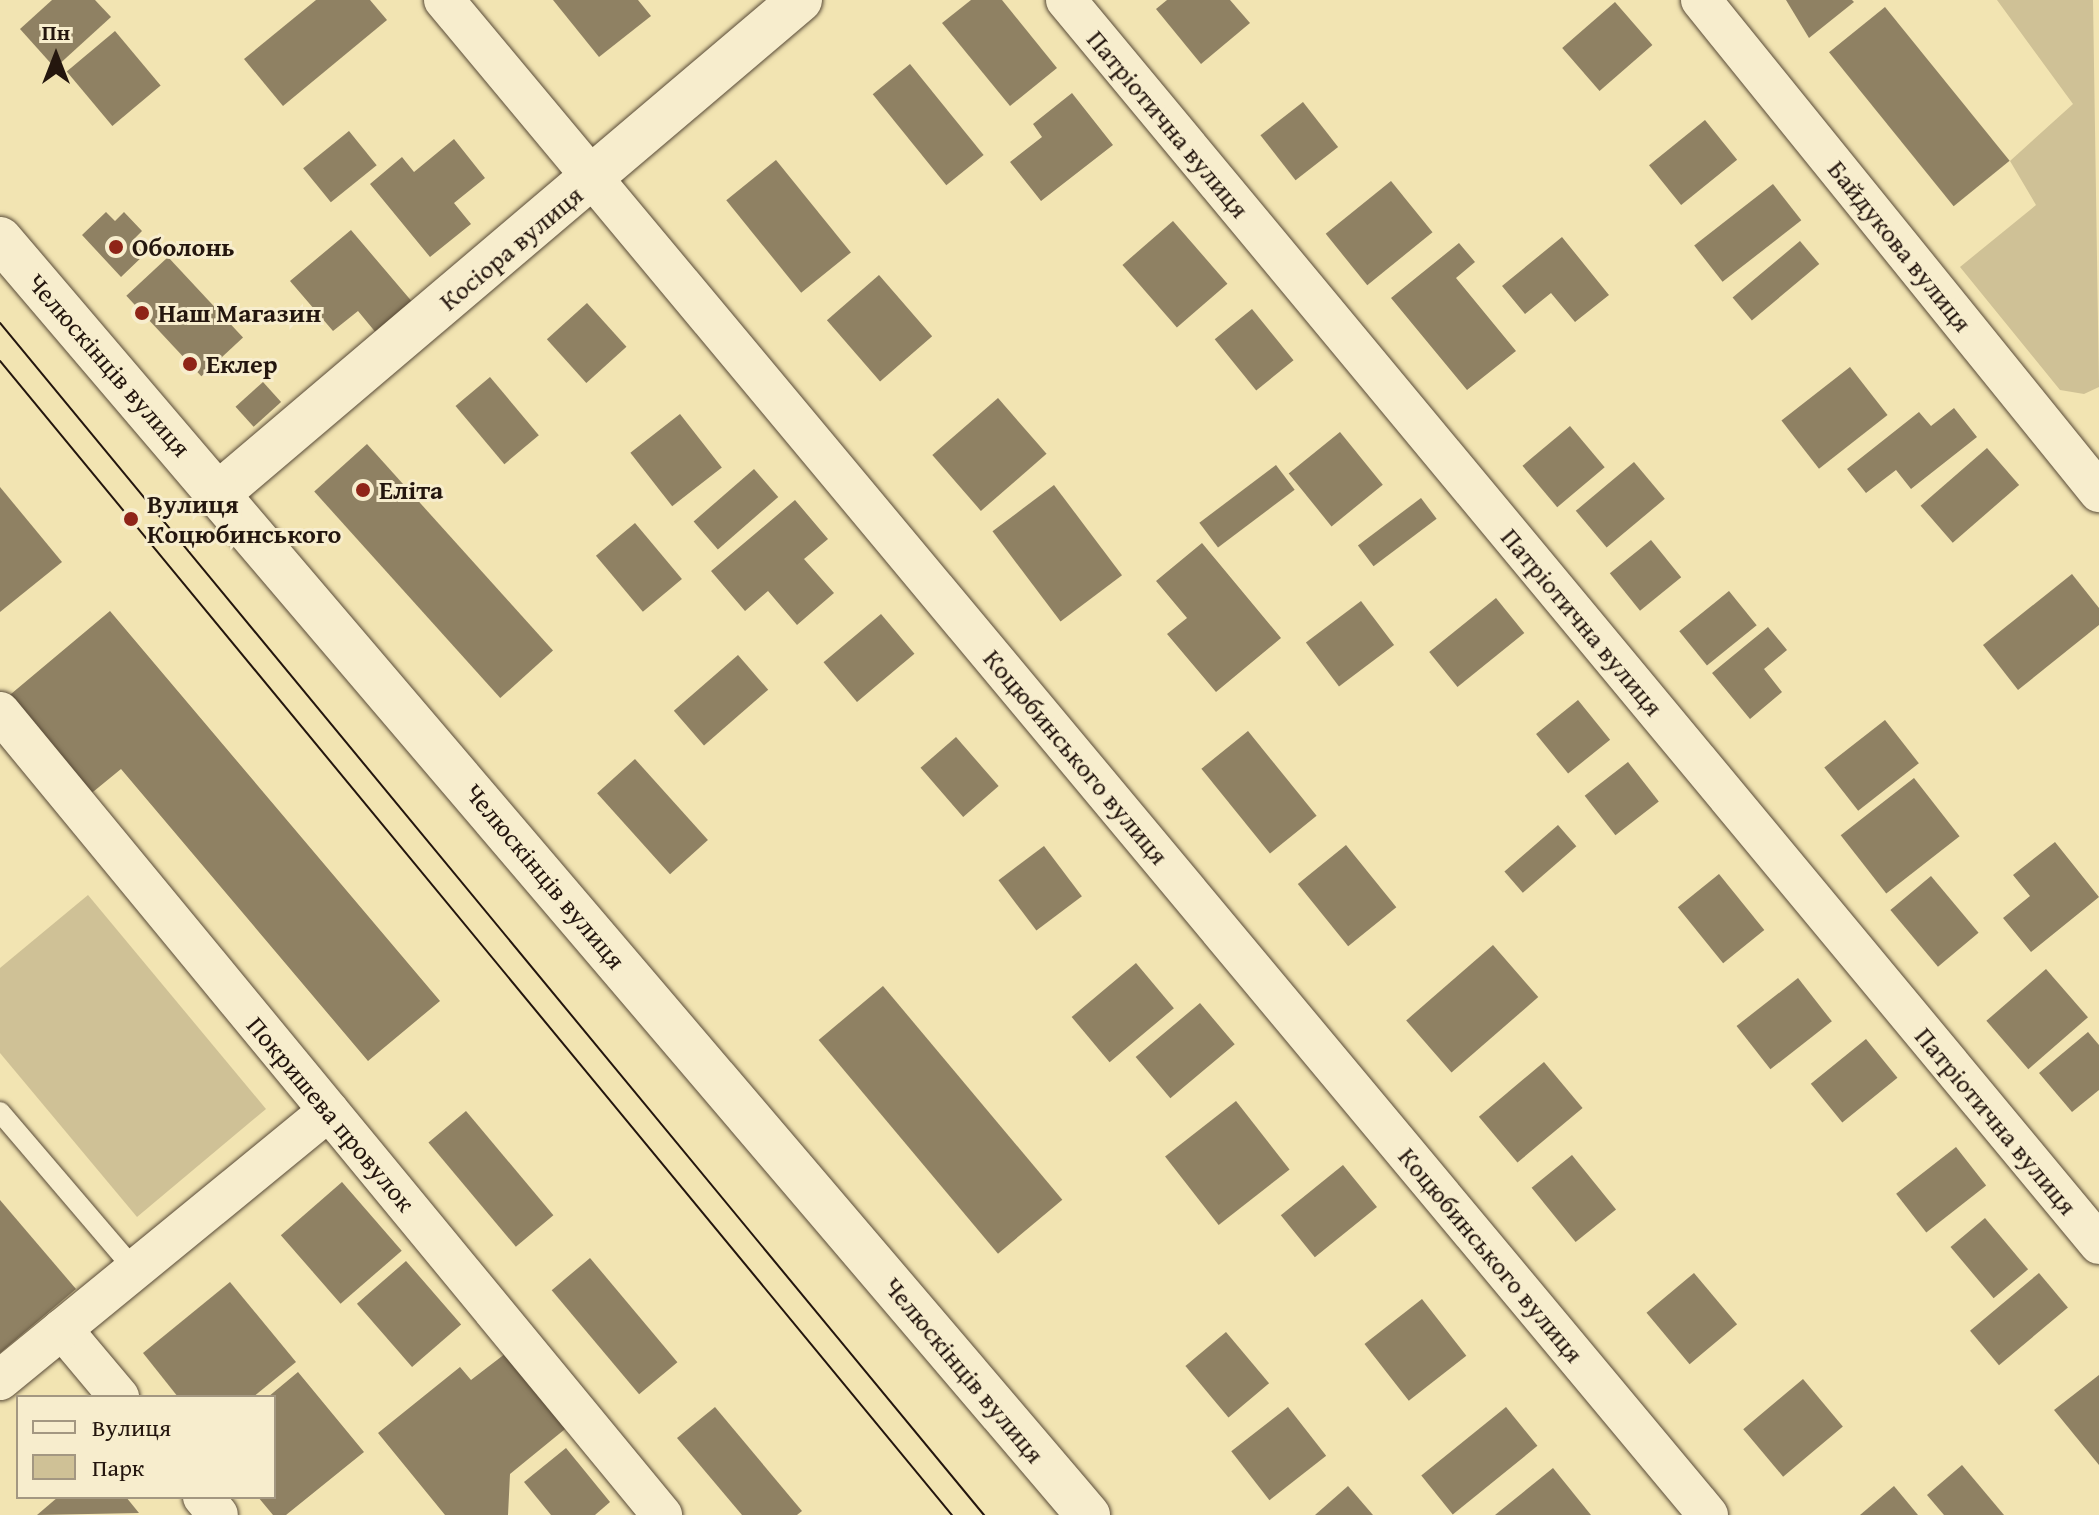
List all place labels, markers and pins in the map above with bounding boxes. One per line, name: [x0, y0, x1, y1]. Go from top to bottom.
place label: Оболонь: [132, 231, 235, 263]
marker: Оболонь: [107, 238, 125, 256]
place label: Наш Магазин: [158, 297, 321, 329]
marker: Наш Магазин: [133, 304, 151, 322]
place label: Еклер: [206, 348, 278, 380]
marker: Еклер: [181, 355, 199, 373]
place label: Еліта: [379, 474, 443, 506]
marker: Еліта: [354, 481, 372, 499]
place label: Вулиця Коцюбинського: [147, 488, 341, 550]
marker: Вулиця Коцюбинського: [122, 510, 140, 528]

